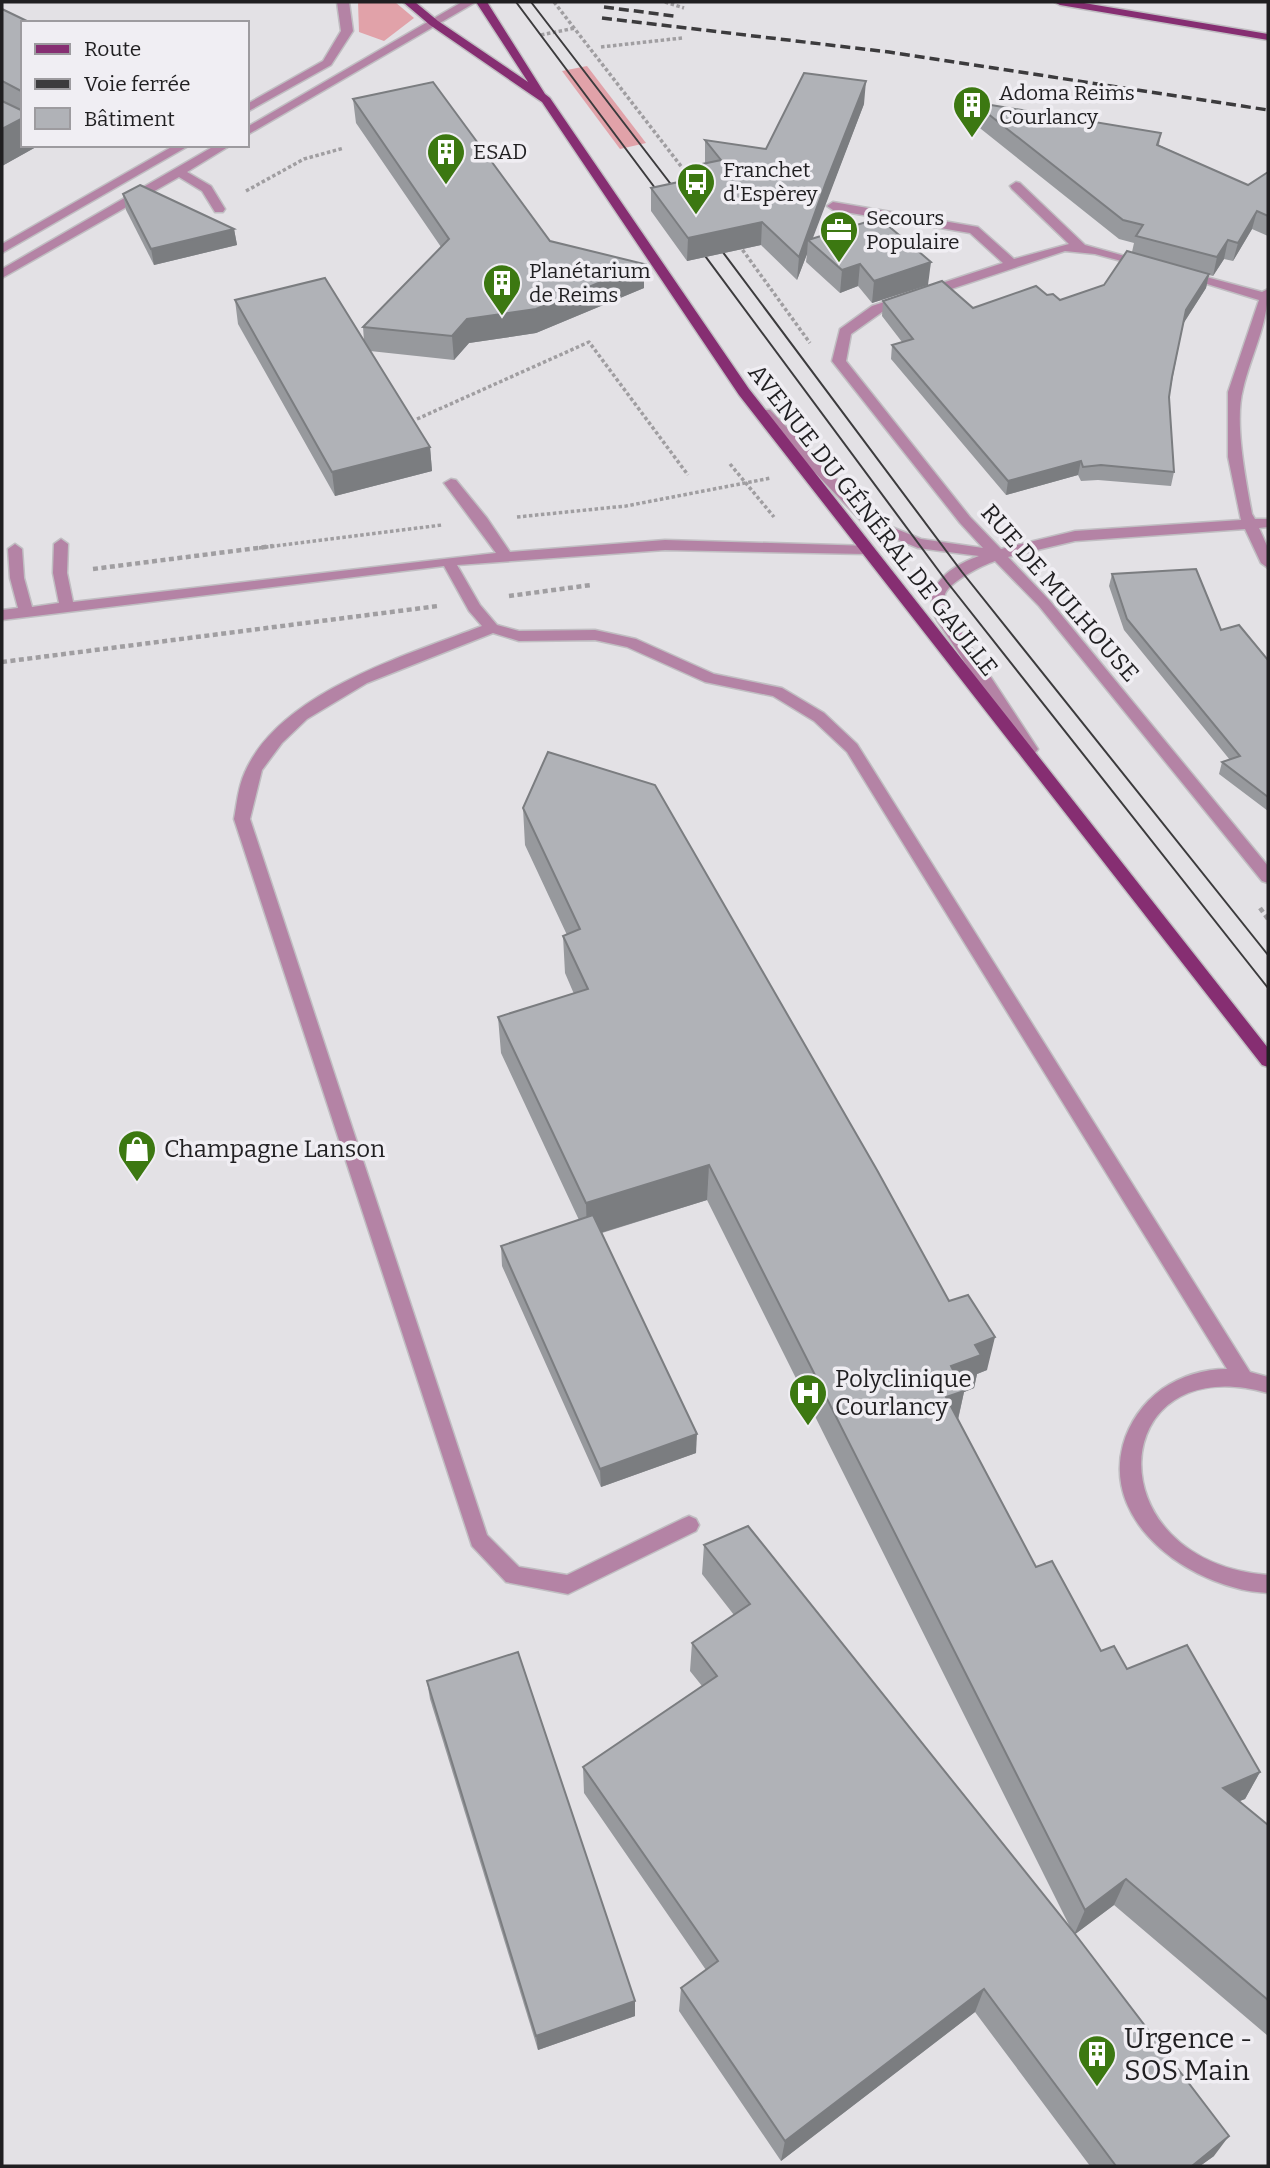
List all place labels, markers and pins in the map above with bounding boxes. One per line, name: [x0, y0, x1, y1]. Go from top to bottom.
place label: Adoma Reims Courlancy: [999, 80, 1135, 130]
building icon: Adoma Reims Courlancy: [951, 84, 993, 139]
building icon: ESAD: [425, 131, 467, 186]
place label: ESAD: [473, 139, 527, 165]
place label: Franchet d'Espèrey: [723, 157, 818, 207]
bus stop icon: Franchet d'Espèrey: [675, 161, 717, 216]
place label: Secours Populaire: [866, 205, 960, 255]
office icon: Secours Populaire: [818, 209, 860, 264]
place label: Planétarium de Reims: [529, 258, 651, 308]
building icon: Planétarium de Reims: [481, 262, 523, 317]
shop icon: Champagne Lanson: [116, 1128, 158, 1183]
place label: Champagne Lanson: [164, 1135, 385, 1163]
place label: Polyclinique Courlancy: [835, 1365, 972, 1421]
hospital icon: Polyclinique Courlancy: [787, 1372, 829, 1427]
place label: Urgence - SOS Main: [1124, 2022, 1253, 2087]
building icon: Urgence - SOS Main: [1076, 2033, 1118, 2088]

